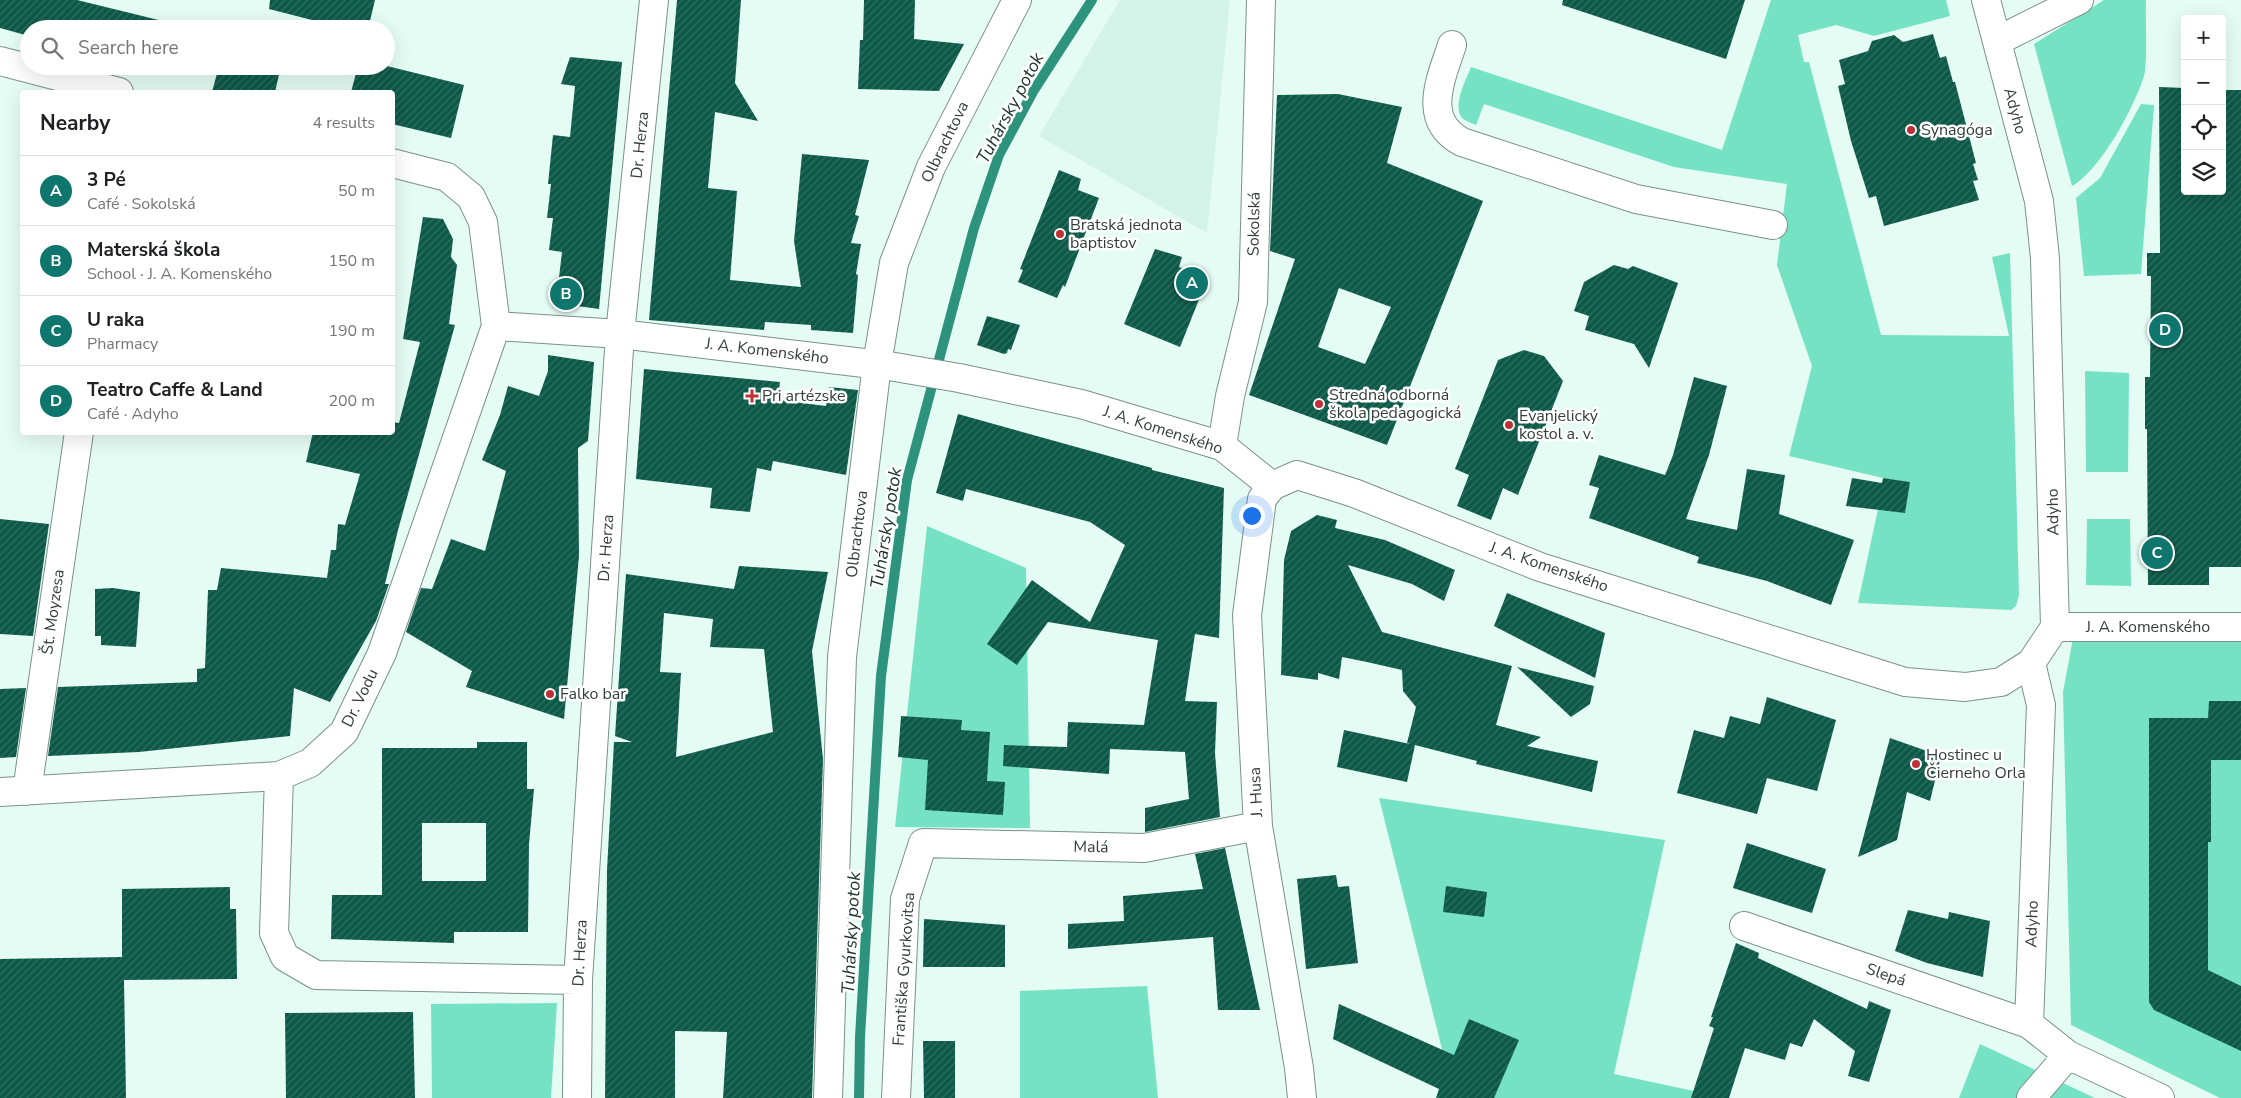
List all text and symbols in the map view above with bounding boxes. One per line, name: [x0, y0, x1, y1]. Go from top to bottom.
map controls: [2181, 15, 2226, 195]
button: +: [2181, 15, 2226, 60]
search box: [20, 20, 395, 75]
icon: search: [38, 34, 66, 62]
text: Search here: [78, 35, 179, 61]
water label: Tuhársky potok: [971, 47, 1050, 168]
button: −: [2181, 60, 2226, 105]
street label: Adyho: [1998, 85, 2032, 137]
street label: Olbrachtova: [916, 98, 974, 186]
button: locate: [2181, 105, 2226, 150]
text: Nearby: [40, 109, 110, 137]
street label: Dr. Herza: [626, 110, 654, 180]
text: 4 results: [313, 112, 375, 134]
place label: Synagóga: [1921, 119, 1993, 141]
marker: Synagóga: [1905, 124, 1917, 136]
button: layers: [2181, 150, 2226, 195]
text: 3 Pé: [87, 167, 126, 193]
text: A: [50, 180, 62, 202]
text: 50 m: [338, 180, 375, 202]
street label: Sokolská: [1242, 192, 1266, 256]
text: Café · Sokolská: [87, 193, 196, 215]
place label: Bratská jednota baptistov: [1070, 214, 1182, 254]
marker: Bratská jednota baptistov: [1054, 228, 1066, 240]
text: Materská škola: [87, 237, 220, 263]
text: B: [50, 250, 62, 272]
text: 150 m: [328, 250, 375, 272]
text: School · J. A. Komenského: [87, 263, 272, 285]
pin: A: [1176, 264, 1208, 302]
pin: B: [550, 275, 582, 313]
text: U raka: [87, 307, 144, 333]
pin: D: [2149, 311, 2181, 349]
text: C: [51, 320, 61, 342]
text: 190 m: [328, 320, 375, 342]
street label: J. A. Komenského: [703, 332, 830, 370]
text: Pharmacy: [87, 333, 158, 355]
text: Teatro Caffe & Land: [87, 377, 263, 403]
place label: Stredná odborná škola pedagogická: [1329, 384, 1462, 424]
place label: Pri artézske: [762, 385, 845, 407]
text: D: [50, 390, 62, 412]
text: 200 m: [328, 390, 375, 412]
marker: Pri artézske: [746, 390, 758, 402]
marker: Stredná odborná škola pedagogická: [1313, 398, 1325, 410]
street label: J. A. Komenského: [1099, 400, 1226, 460]
text: Café · Adyho: [87, 403, 179, 425]
place label: Evanjelický kostol a. v.: [1519, 405, 1599, 445]
marker: Evanjelický kostol a. v.: [1503, 419, 1515, 431]
water label: Tuhársky potok: [865, 465, 908, 590]
street label: Adyho: [2042, 488, 2064, 536]
street label: Olbrachtova: [841, 489, 873, 579]
your location: [1239, 503, 1265, 529]
street label: Dr. Herza: [593, 514, 619, 582]
pin: C: [2141, 534, 2173, 572]
street label: J. A. Komenského: [1486, 536, 1612, 598]
street label: Št. Moyzesa: [36, 568, 70, 656]
street label: J. A. Komenského: [2085, 616, 2210, 638]
street label: Dr. Vodu: [336, 665, 384, 731]
place label: Falko bar: [560, 683, 626, 705]
marker: Falko bar: [544, 688, 556, 700]
place label: Hostinec u Čierneho Orla: [1926, 744, 2026, 784]
marker: Hostinec u Čierneho Orla: [1910, 758, 1922, 770]
street label: J. Husa: [1244, 766, 1268, 819]
street label: Malá: [1073, 836, 1109, 858]
water label: Tuhársky potok: [836, 870, 866, 995]
street label: Františka Gyurkovitsa: [888, 891, 920, 1047]
street label: Adyho: [2020, 900, 2044, 948]
street label: Dr. Herza: [567, 919, 593, 987]
street label: Slepá: [1863, 958, 1909, 992]

